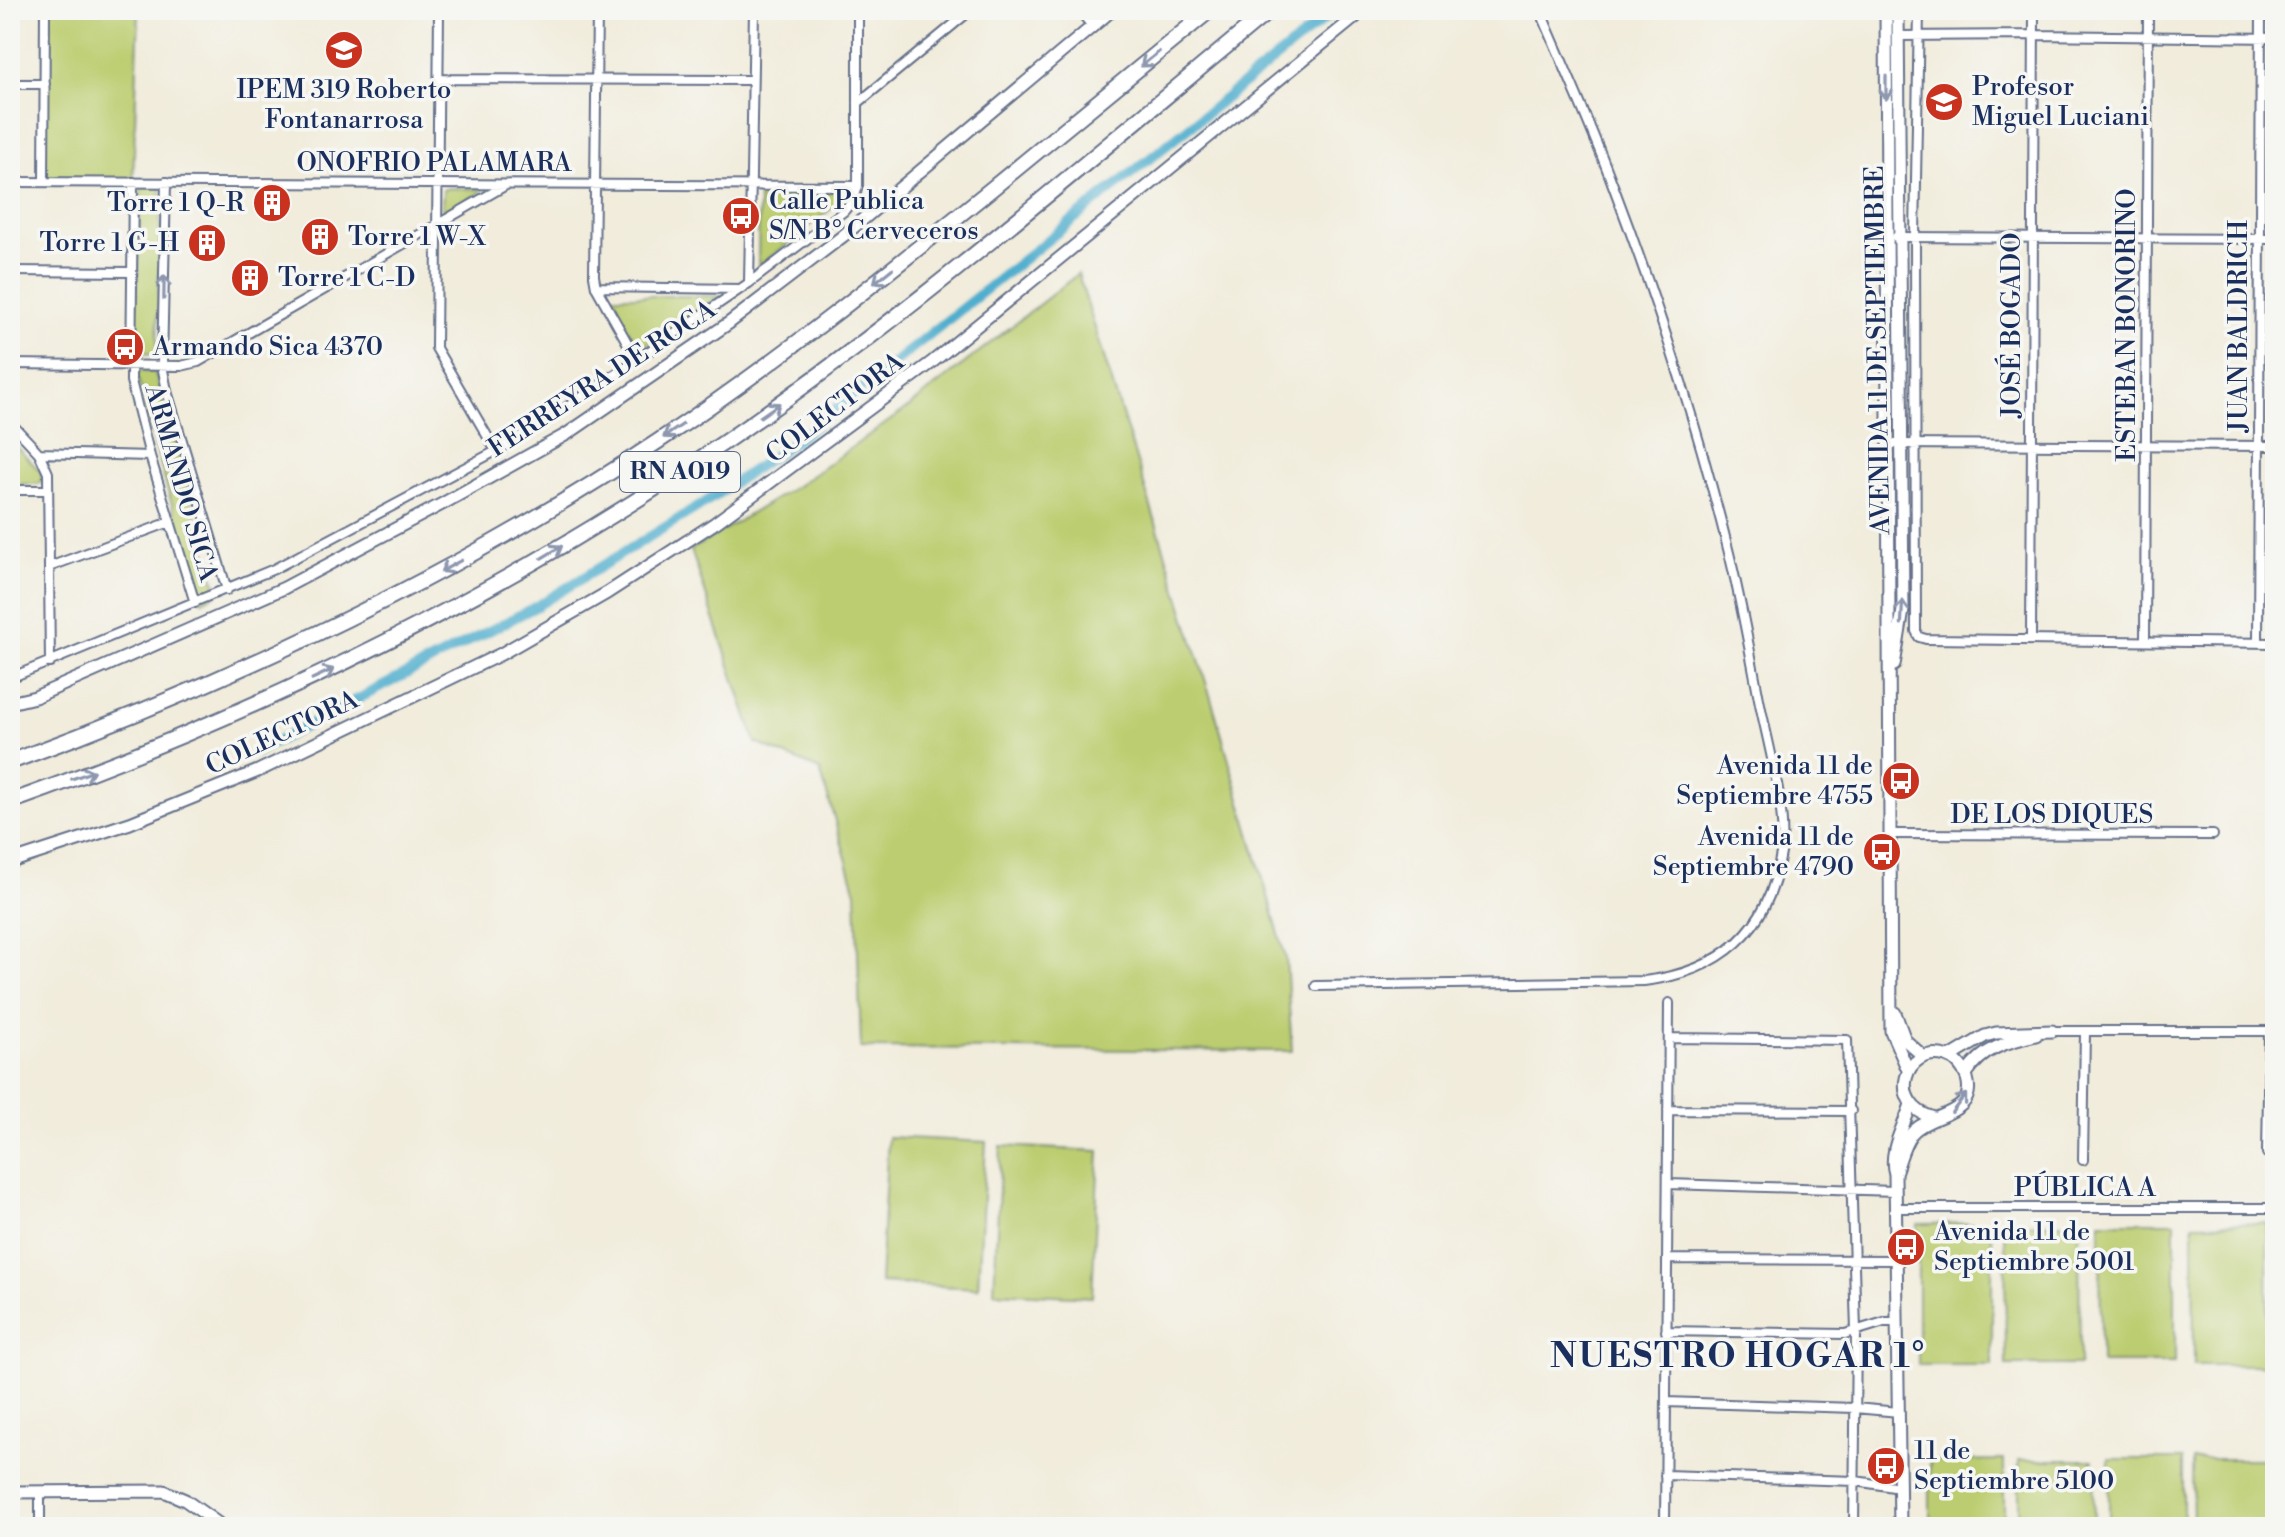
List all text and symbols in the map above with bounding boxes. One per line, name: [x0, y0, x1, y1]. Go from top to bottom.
school or university icon: IPEM 319 Roberto Fontanarrosa: [323, 29, 365, 71]
one-way arrow: [1140, 51, 1161, 68]
place label: Profesor Miguel Luciani: [1972, 71, 2149, 133]
place label: IPEM 319 Roberto Fontanarrosa: [237, 74, 451, 136]
one-way arrow: [1878, 74, 1894, 101]
school or university icon: Profesor Miguel Luciani: [1923, 81, 1965, 123]
street label: ONOFRIO PALAMARA: [296, 147, 573, 179]
street label: AVENIDA 11 DE SEPTIEMBRE: [1859, 165, 1897, 536]
building icon: Torre 1 Q-R: [251, 182, 293, 224]
place label: Calle Publica S/N B° Cerveceros: [769, 185, 979, 247]
place label: Torre 1 Q-R: [107, 187, 245, 219]
street label: ESTEBAN BONORINO: [2111, 188, 2143, 462]
bus stop icon: Calle Publica S/N B° Cerveceros: [720, 195, 762, 237]
building icon: Torre 1 W-X: [299, 216, 341, 258]
street label: JUAN BALDRICH: [2223, 220, 2255, 433]
place label: Torre 1 W-X: [348, 221, 487, 253]
building icon: Torre 1 G-H: [186, 222, 228, 264]
place label: Torre 1 G-H: [39, 227, 179, 259]
street label: JOSÉ BOGADO: [1994, 232, 2028, 419]
building icon: Torre 1 C-D: [229, 257, 271, 299]
place label: Torre 1 C-D: [278, 262, 415, 294]
one-way arrow: [873, 268, 894, 285]
one-way arrow: [156, 274, 171, 301]
street label: FERREYRA DE ROCA: [482, 293, 723, 465]
bus stop icon: Armando Sica 4370: [104, 326, 146, 368]
place label: Armando Sica 4370: [152, 331, 383, 363]
street label: COLECTORA: [760, 345, 911, 470]
street label: ARMANDO SICA: [137, 380, 225, 586]
one-way arrow: [759, 402, 780, 419]
one-way arrow: [663, 422, 685, 439]
road number: RN A019: [620, 452, 740, 492]
one-way arrow: [540, 544, 563, 560]
one-way arrow: [440, 558, 464, 574]
one-way arrow: [1895, 599, 1910, 626]
one-way arrow: [311, 666, 335, 681]
street label: COLECTORA: [201, 683, 365, 782]
place label: Avenida 11 de Septiembre 4755: [1676, 750, 1873, 812]
bus stop icon: Avenida 11 de Septiembre 4755: [1880, 760, 1922, 802]
one-way arrow: [71, 767, 96, 782]
street label: DE LOS DIQUES: [1950, 799, 2154, 831]
place label: Avenida 11 de Septiembre 4790: [1653, 821, 1854, 883]
bus stop icon: Avenida 11 de Septiembre 4790: [1861, 831, 1903, 873]
one-way arrow: [1950, 1093, 1967, 1114]
street label: PÚBLICA A: [2014, 1170, 2157, 1204]
place label: Avenida 11 de Septiembre 5001: [1933, 1216, 2134, 1278]
bus stop icon: Avenida 11 de Septiembre 5001: [1885, 1226, 1927, 1268]
district label: NUESTRO HOGAR 1°: [1550, 1336, 1926, 1378]
place label: 11 de Septiembre 5100: [1914, 1435, 2114, 1497]
bus stop icon: 11 de Septiembre 5100: [1865, 1445, 1907, 1487]

